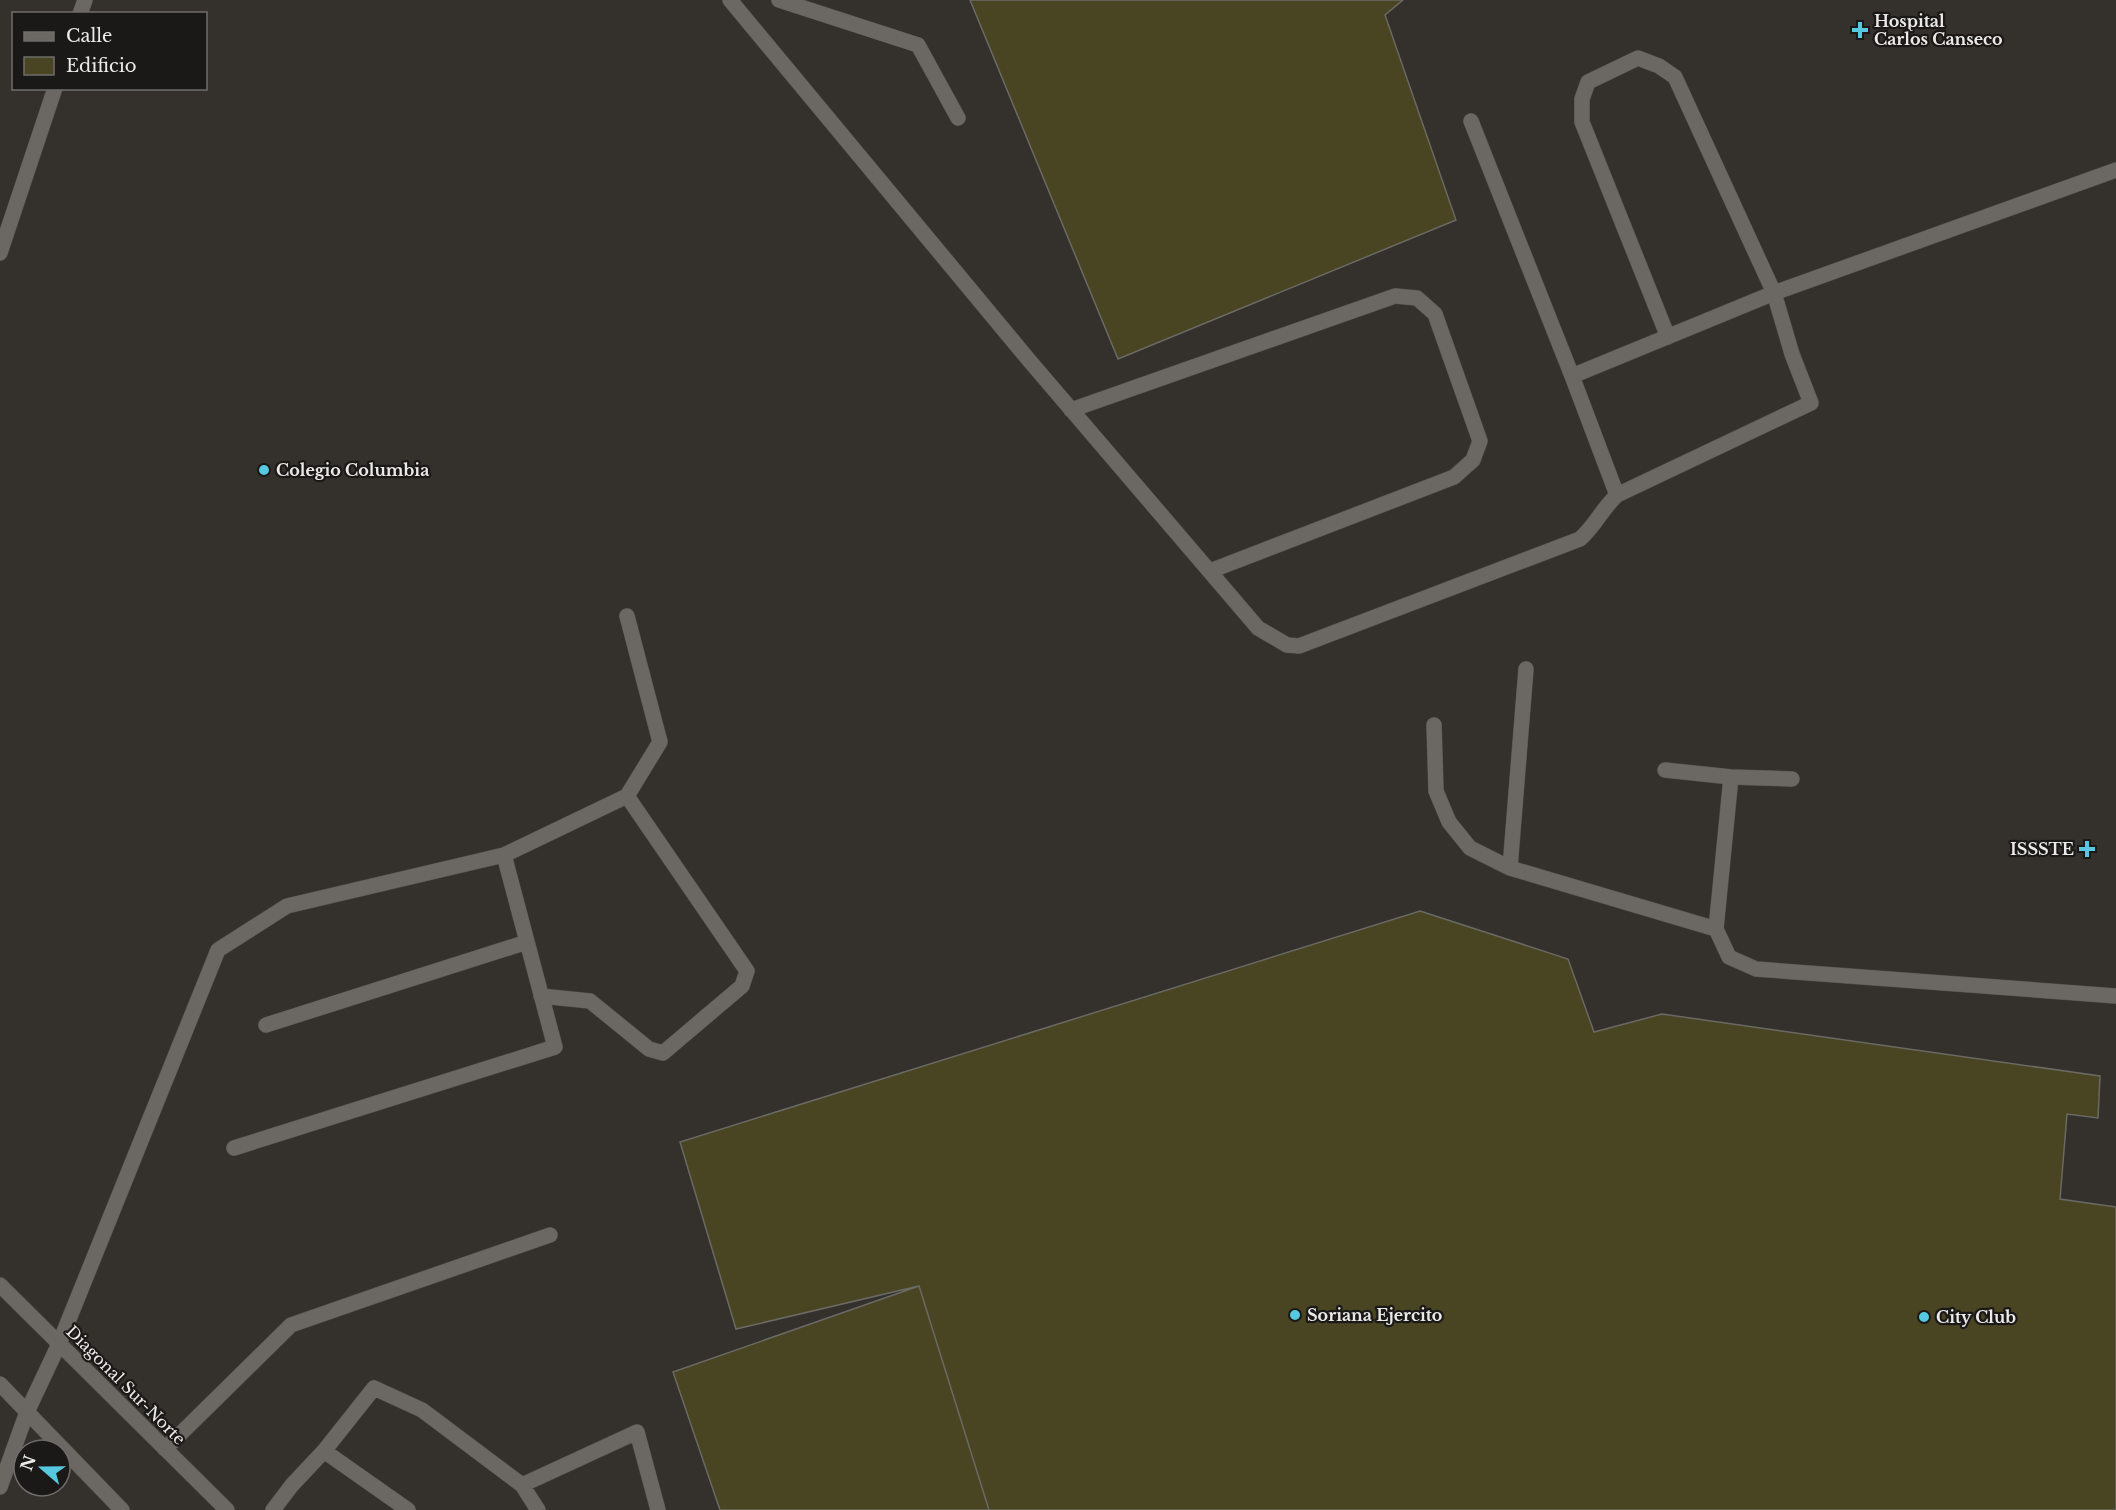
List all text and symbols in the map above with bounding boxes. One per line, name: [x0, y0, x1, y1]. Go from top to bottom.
place label: Hospital Carlos Canseco: [1874, 11, 2003, 49]
legend: [12, 12, 207, 90]
marker: Hospital Carlos Canseco: [1851, 21, 1869, 39]
text: Calle: [66, 25, 112, 47]
text: Edificio: [66, 55, 137, 77]
place label: Colegio Columbia: [276, 460, 429, 480]
marker: Colegio Columbia: [257, 463, 271, 477]
place label: ISSSTE: [2010, 839, 2074, 859]
marker: ISSSTE: [2078, 840, 2096, 858]
place label: Soriana Ejercito: [1307, 1305, 1442, 1325]
place label: City Club: [1936, 1307, 2016, 1327]
marker: Soriana Ejercito: [1288, 1308, 1302, 1322]
marker: City Club: [1917, 1310, 1931, 1324]
street label: Diagonal Sur-Norte: [62, 1321, 190, 1449]
north arrow: [12, 1438, 72, 1498]
text: N: [16, 1452, 40, 1473]

